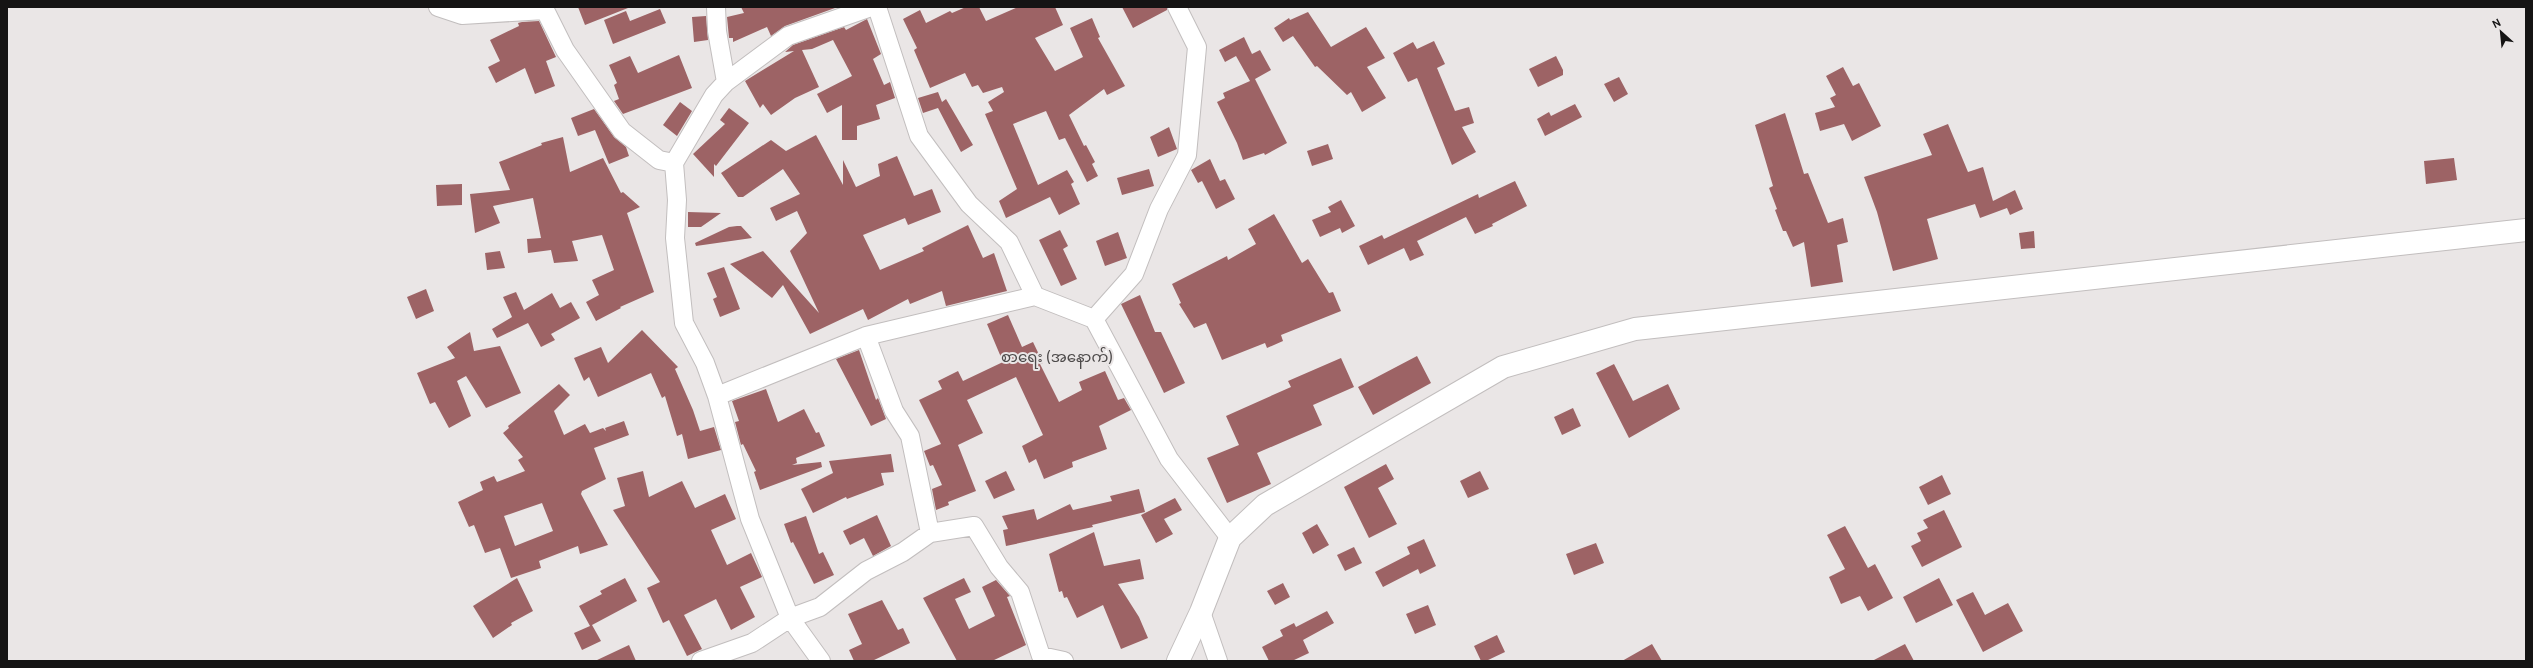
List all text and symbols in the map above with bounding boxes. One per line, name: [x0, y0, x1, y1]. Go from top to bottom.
north arrow: [2481, 12, 2521, 52]
text: N: [2490, 15, 2503, 31]
district label: စာရေး (အနောက်): [1001, 347, 1113, 369]

